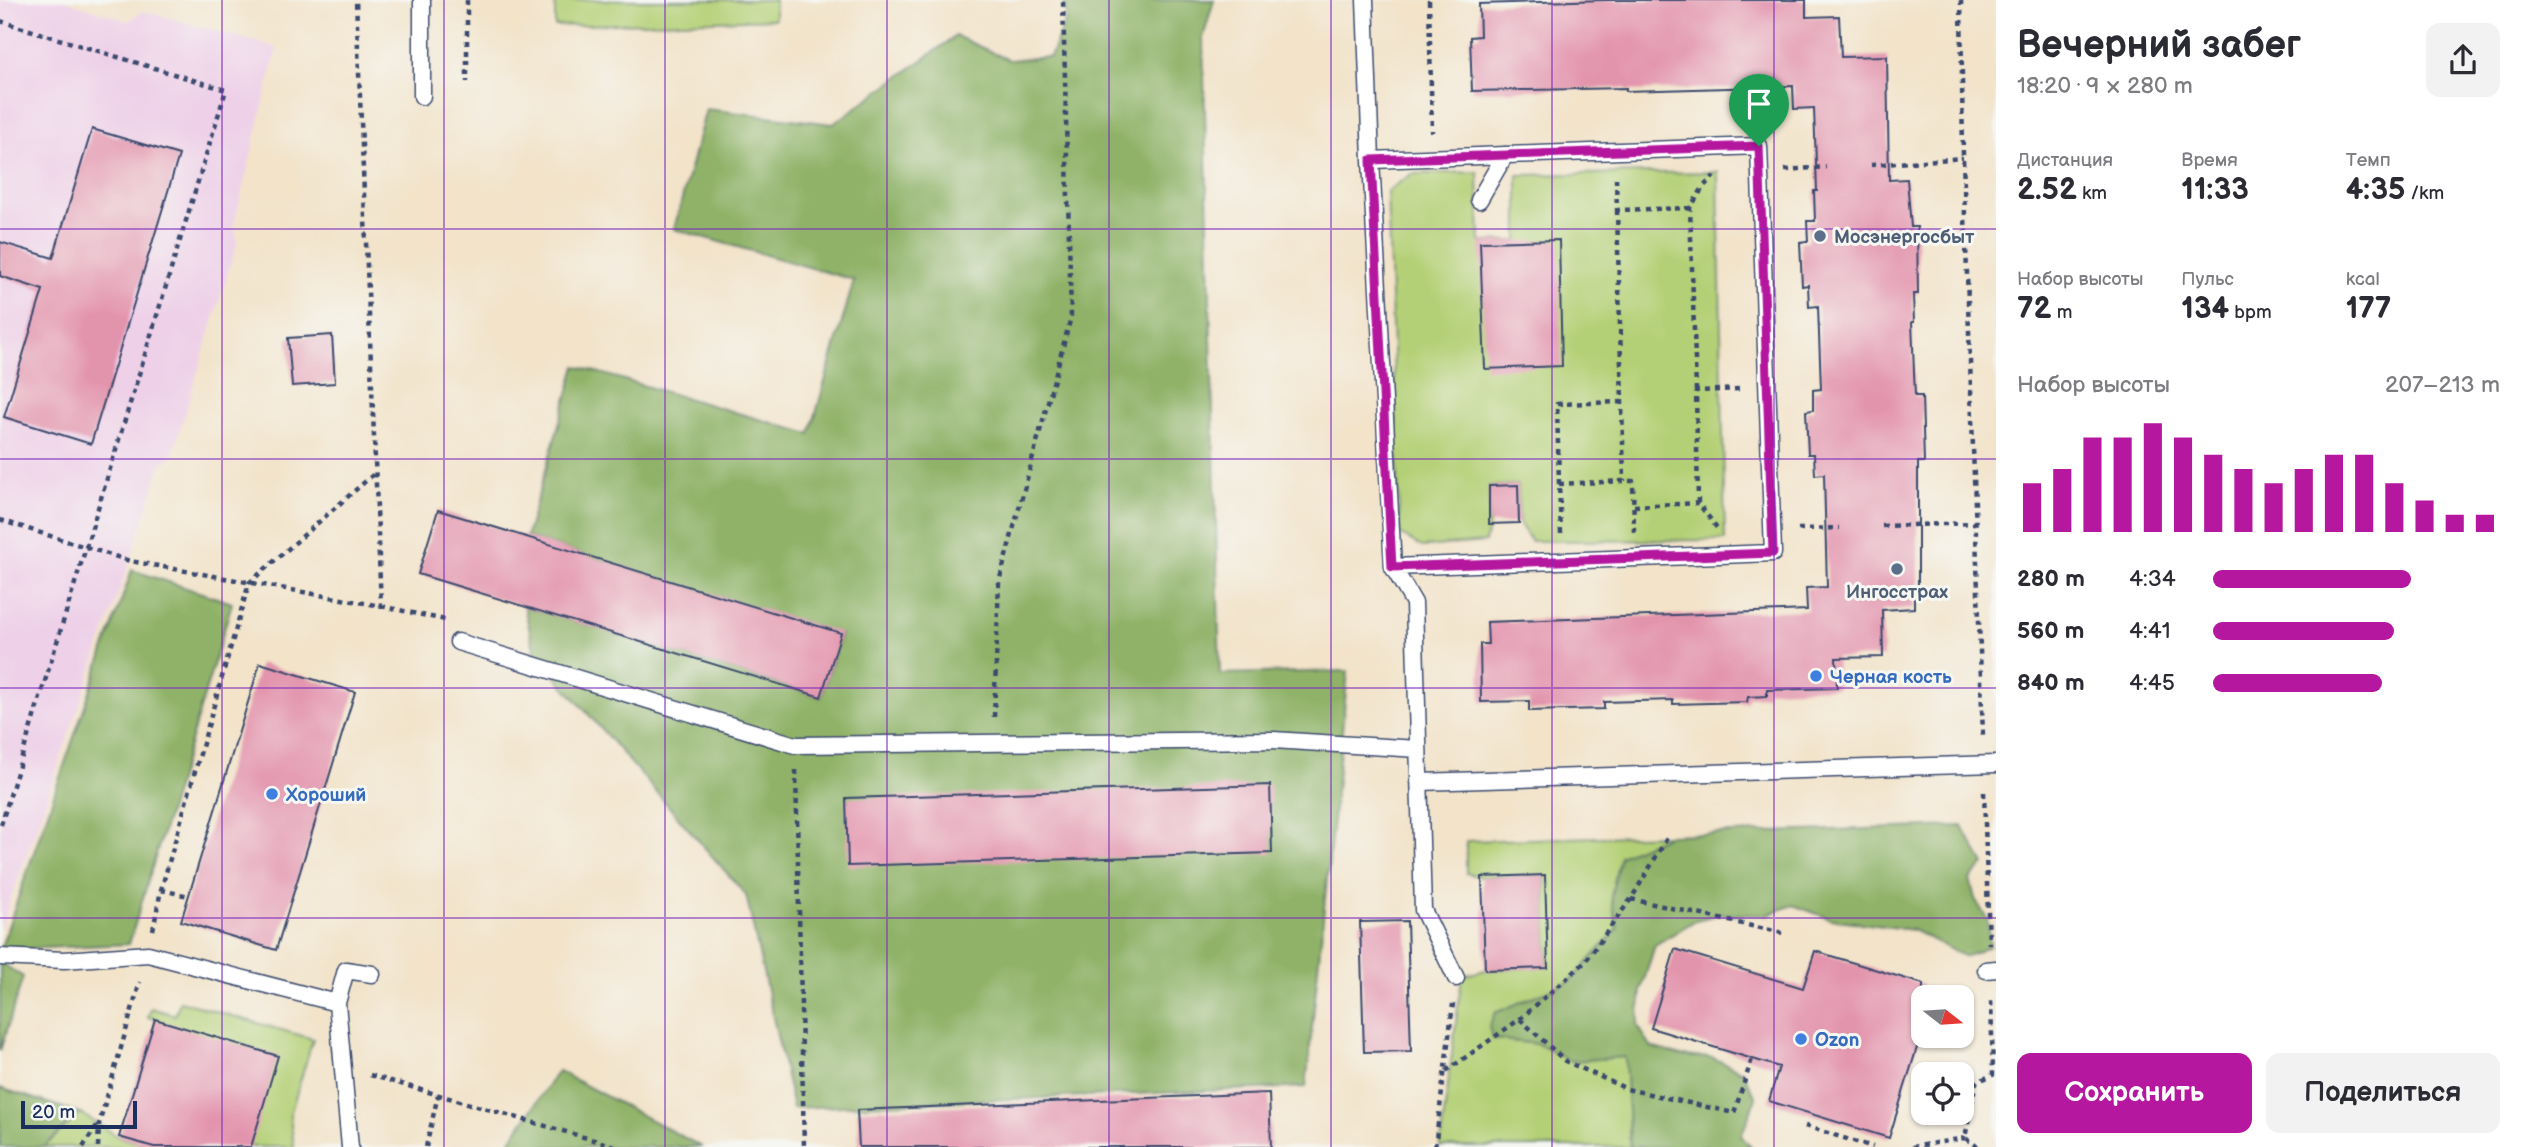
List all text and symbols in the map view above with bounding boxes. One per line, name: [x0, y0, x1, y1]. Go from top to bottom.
text: Вечерний забег: [2017, 23, 2301, 68]
button: share: [2426, 23, 2500, 97]
text: 18:20 · 9 × 280 m: [2017, 72, 2193, 100]
pin: [1729, 74, 1789, 146]
icon: arrive: [1740, 85, 1778, 123]
text: Дистанция: [2017, 149, 2113, 172]
text: Время: [2181, 149, 2238, 172]
text: Темп: [2346, 149, 2391, 172]
text: 2.52: [2017, 172, 2077, 208]
text: 11:33: [2181, 172, 2249, 208]
text: 4:35: [2346, 172, 2405, 208]
text: km: [2077, 182, 2107, 205]
text: /km: [2405, 182, 2444, 205]
place label: Мосэнергосбыт: [1834, 226, 1974, 249]
marker: Мосэнергосбыт: [1812, 228, 1828, 244]
text: Набор высоты: [2017, 268, 2143, 291]
text: Пульс: [2181, 268, 2234, 291]
text: kcal: [2346, 268, 2380, 291]
text: 72: [2017, 291, 2052, 327]
text: 134: [2181, 291, 2229, 327]
text: 177: [2346, 291, 2391, 327]
text: m: [2052, 301, 2072, 324]
text: bpm: [2229, 301, 2272, 324]
text: Набор высоты: [2017, 371, 2170, 399]
text: 207–213 m: [2385, 371, 2500, 399]
marker: Ингосстрах: [1889, 561, 1905, 577]
text: 280 m: [2017, 565, 2085, 593]
text: 4:34: [2129, 565, 2176, 593]
place label: Ингосстрах: [1846, 581, 1948, 604]
text: 560 m: [2017, 617, 2084, 645]
text: 4:41: [2129, 617, 2171, 645]
place label: Черная кость: [1830, 666, 1952, 689]
marker: Черная кость: [1808, 668, 1824, 684]
text: 840 m: [2017, 669, 2085, 697]
text: 4:45: [2129, 669, 2175, 697]
place label: Хороший: [285, 784, 366, 807]
marker: Хороший: [264, 786, 280, 802]
north arrow: [1911, 985, 1974, 1048]
map controls: [1911, 985, 1974, 1125]
place label: Ozon: [1815, 1029, 1859, 1052]
marker: Ozon: [1793, 1031, 1809, 1047]
button: Сохранить: [2017, 1053, 2252, 1133]
button: Поделиться: [2266, 1053, 2500, 1133]
button: locate: [1911, 1062, 1974, 1125]
scale bar: [21, 1098, 136, 1130]
text: 20 m: [32, 1101, 75, 1124]

